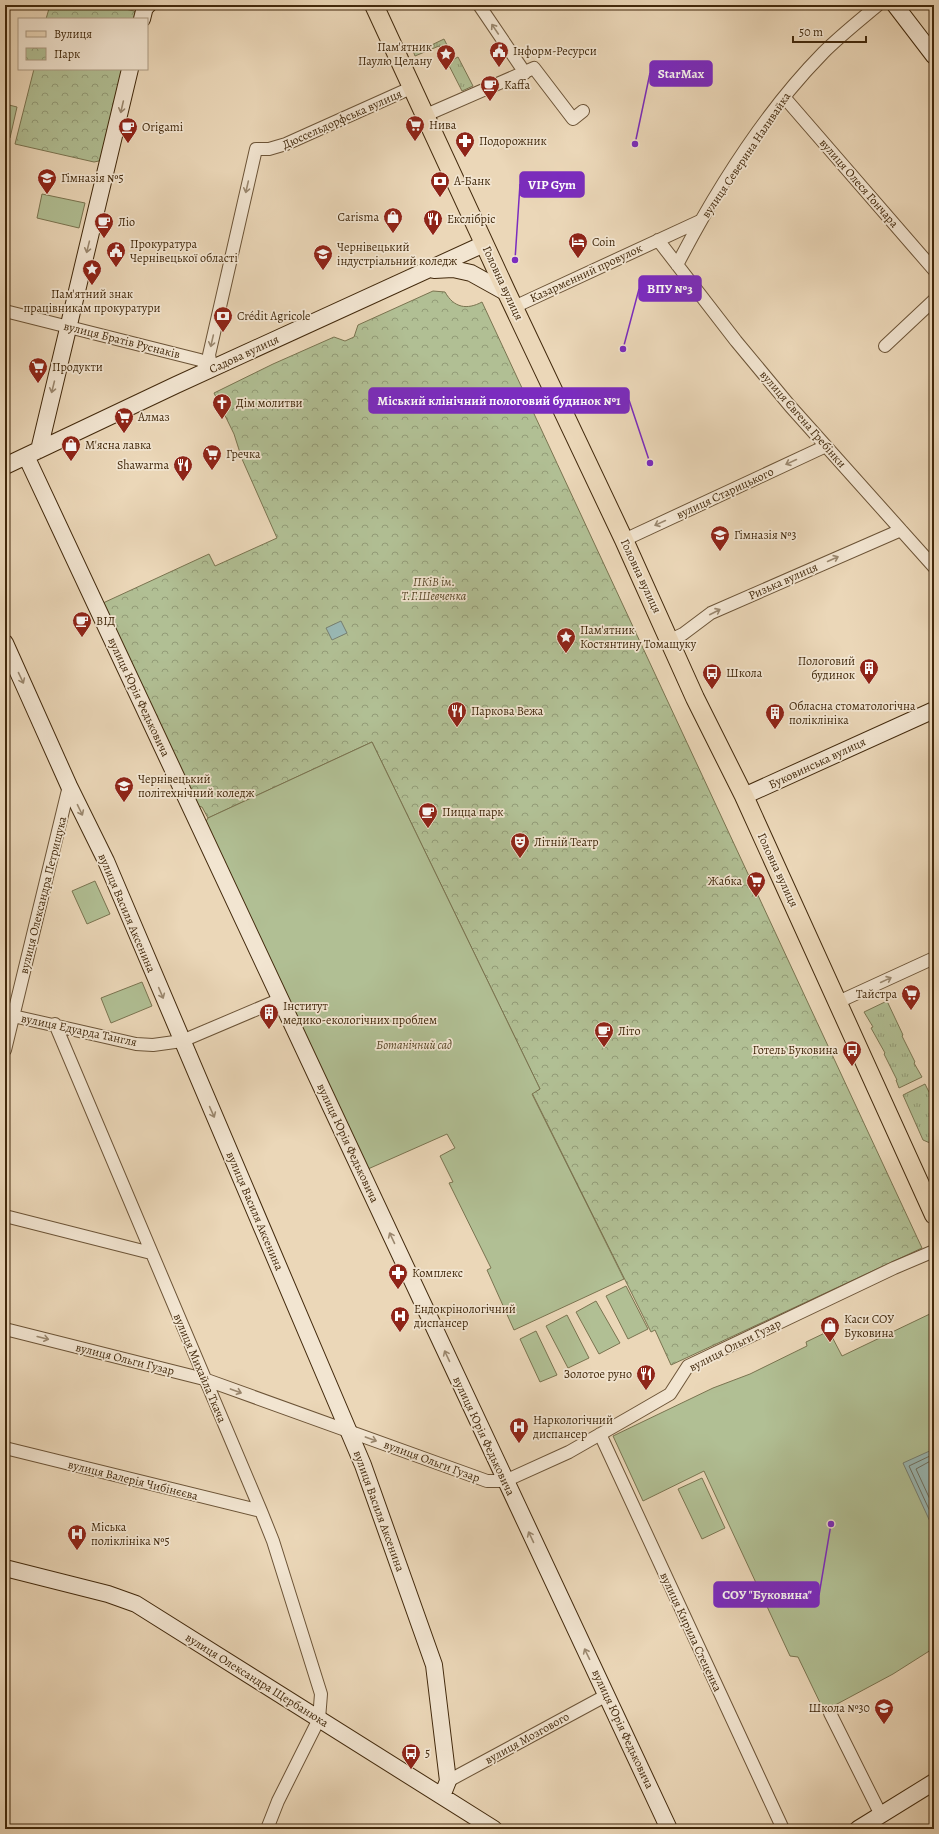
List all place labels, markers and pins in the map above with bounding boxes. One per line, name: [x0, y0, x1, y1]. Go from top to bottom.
place label: Пам'ятник Паулю Целану: [358, 39, 433, 69]
public building icon: Інформ-Ресурси: [488, 40, 510, 68]
place icon: Пам'ятник Паулю Целану: [435, 43, 457, 71]
place label: Інформ-Ресурси: [513, 43, 597, 59]
callout: StarMax: [650, 61, 712, 86]
cafe icon: Kaffa: [479, 74, 501, 102]
place label: Kaffa: [504, 77, 530, 93]
supermarket icon: Нива: [404, 114, 426, 142]
cafe icon: Origami: [117, 116, 139, 144]
place label: Нива: [429, 117, 457, 133]
place label: Origami: [142, 119, 183, 135]
pharmacy icon: Подорожник: [454, 130, 476, 158]
place label: Подорожник: [479, 133, 547, 149]
school or university icon: Гімназія №5: [36, 167, 58, 195]
place label: Гімназія №5: [61, 170, 124, 186]
bank icon: А-Банк: [429, 170, 451, 198]
callout: VIP Gym: [520, 172, 584, 197]
place label: А-Банк: [453, 173, 491, 189]
shop icon: Carisma: [382, 206, 404, 234]
restaurant icon: Екслібріс: [422, 208, 444, 236]
place label: Carisma: [338, 209, 379, 225]
cafe icon: Ліо: [93, 211, 115, 239]
place label: Екслібріс: [447, 211, 495, 227]
place label: Ліо: [118, 214, 135, 230]
hotel icon: Coin: [567, 231, 589, 259]
place label: Coin: [592, 234, 616, 250]
place label: Прокуратура Чернівецької області: [130, 236, 238, 266]
place label: Чернівецький індустріальний коледж: [337, 239, 457, 269]
public building icon: Прокуратура Чернівецької області: [105, 240, 127, 268]
school or university icon: Чернівецький індустріальний коледж: [312, 243, 334, 271]
place icon: Пам'ятний знак працівникам прокуратури: [81, 258, 103, 286]
callout: ВПУ №3: [639, 276, 701, 301]
place label: Пам'ятний знак працівникам прокуратури: [23, 286, 161, 316]
bank icon: Crédit Agricole: [212, 305, 234, 333]
place label: Crédit Agricole: [237, 308, 310, 324]
supermarket icon: Продукти: [27, 356, 49, 384]
place label: Продукти: [52, 359, 103, 375]
callout: Міський клінічний пологовий будинок №1: [369, 388, 629, 413]
church icon: Дім молитви: [211, 392, 233, 420]
place label: Дім молитви: [236, 395, 303, 411]
supermarket icon: Алмаз: [113, 406, 135, 434]
place label: Алмаз: [137, 409, 170, 425]
shop icon: М'ясна лавка: [60, 434, 82, 462]
place label: М'ясна лавка: [85, 437, 152, 453]
supermarket icon: Гречка: [201, 443, 223, 471]
place label: Гречка: [226, 446, 261, 462]
restaurant icon: Shawarma: [172, 454, 194, 482]
place label: Shawarma: [117, 457, 169, 473]
school or university icon: Гімназія №3: [709, 524, 731, 552]
place label: Гімназія №3: [734, 527, 797, 543]
cafe icon: ВІД: [71, 610, 93, 638]
place label: ВІД: [96, 613, 115, 629]
place label: Пам'ятник Костянтину Томащуку: [580, 622, 697, 652]
place icon: Пам'ятник Костянтину Томащуку: [555, 626, 577, 654]
place label: Пологовий будинок: [798, 653, 855, 683]
building icon: Пологовий будинок: [858, 657, 880, 685]
bus stop icon: Школа: [701, 662, 723, 690]
place label: Школа: [726, 665, 763, 681]
place label: Обласна стоматологічна поліклініка: [789, 698, 916, 728]
restaurant icon: Паркова Вежа: [446, 700, 468, 728]
building icon: Обласна стоматологічна поліклініка: [764, 702, 786, 730]
place label: Паркова Вежа: [471, 703, 544, 719]
place label: Чернівецький політехнічний коледж: [138, 771, 255, 801]
school or university icon: Чернівецький політехнічний коледж: [113, 775, 135, 803]
cafe icon: Пицца парк: [417, 801, 439, 829]
place label: Пицца парк: [442, 804, 504, 820]
theatre icon: Літній Театр: [509, 831, 531, 859]
place label: Літній Театр: [534, 834, 599, 850]
supermarket icon: Жабка: [745, 870, 767, 898]
place label: Жабка: [708, 873, 742, 889]
supermarket icon: Тайстра: [900, 983, 922, 1011]
place label: Тайстра: [856, 986, 897, 1002]
place label: Інститут медико-екологічних проблем: [283, 998, 437, 1028]
building icon: Інститут медико-екологічних проблем: [258, 1002, 280, 1030]
cafe icon: Літо: [593, 1020, 615, 1048]
place label: Літо: [618, 1023, 640, 1039]
bus stop icon: Готель Буковина: [841, 1039, 863, 1067]
place label: Готель Буковина: [753, 1042, 838, 1058]
pharmacy icon: Комплекс: [387, 1262, 409, 1290]
place label: Комплекс: [412, 1265, 463, 1281]
place label: Ендокрінологічний диспансер: [413, 1301, 516, 1331]
hospital icon: Ендокрінологічний диспансер: [389, 1305, 411, 1333]
place label: Каси СОУ Буковина: [844, 1311, 894, 1341]
shop icon: Каси СОУ Буковина: [819, 1315, 841, 1343]
restaurant icon: Золотое руно: [635, 1363, 657, 1391]
place label: Золотое руно: [564, 1366, 632, 1382]
place label: Наркологічний диспансер: [532, 1412, 613, 1442]
hospital icon: Наркологічний диспансер: [508, 1416, 530, 1444]
place label: Міська поліклініка №5: [91, 1519, 170, 1549]
hospital icon: Міська поліклініка №5: [66, 1523, 88, 1551]
callout: СОУ "Буковина": [714, 1582, 819, 1607]
school or university icon: Школа №30: [873, 1697, 895, 1725]
place label: Школа №30: [809, 1700, 870, 1716]
bus stop icon: 5: [400, 1742, 422, 1770]
place label: 5: [425, 1745, 430, 1761]

